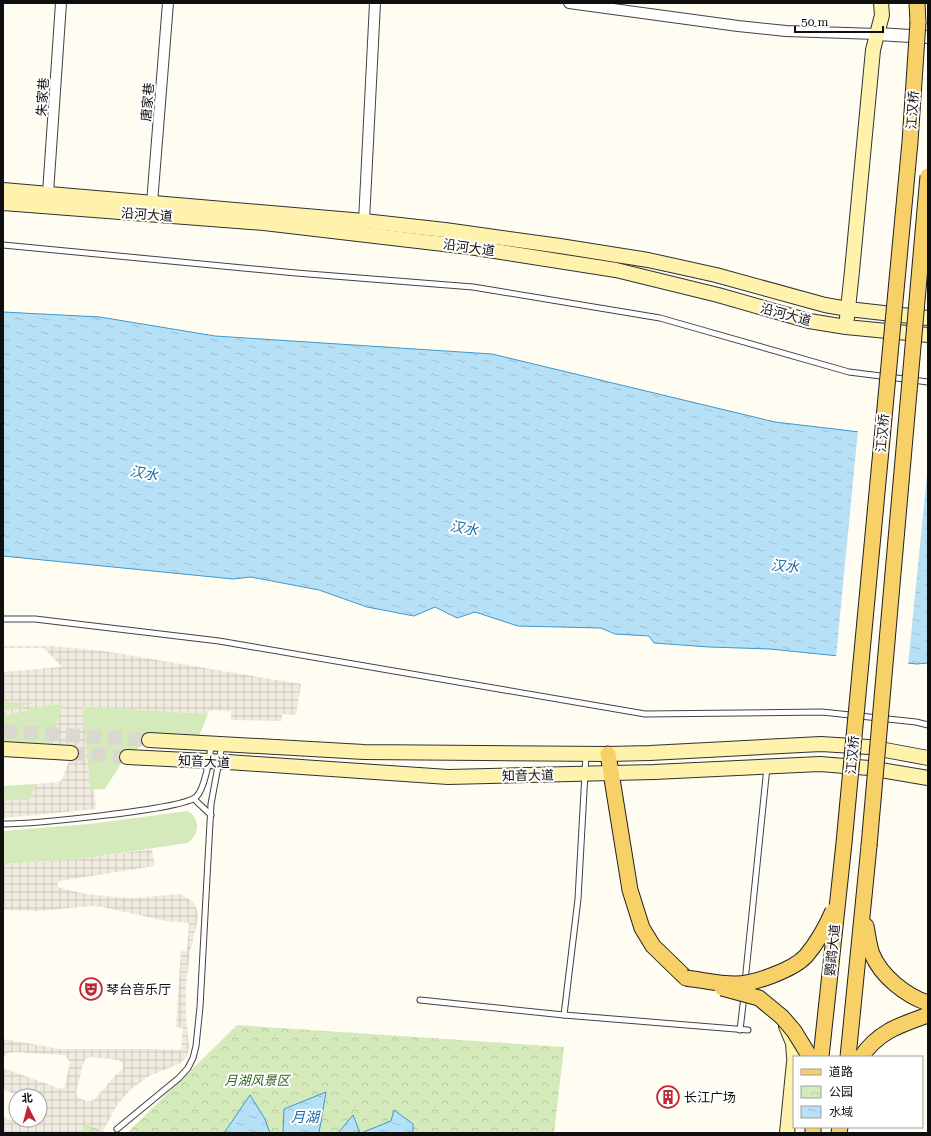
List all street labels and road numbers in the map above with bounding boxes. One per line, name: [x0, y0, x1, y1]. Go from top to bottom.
street label: 朱家巷: [34, 77, 51, 117]
street label: 唐家巷: [138, 82, 157, 122]
street label: 江汉桥: [904, 90, 921, 130]
street label: 沿河大道: [120, 205, 173, 224]
street label: 沿河大道: [442, 236, 496, 259]
street label: 沿河大道: [759, 301, 813, 328]
street label: 江汉桥: [873, 413, 892, 453]
street label: 江汉桥: [843, 735, 862, 775]
street label: 知音大道: [178, 753, 230, 770]
street label: 知音大道: [502, 768, 554, 783]
street label: 鹦鹉大道: [822, 923, 843, 977]

